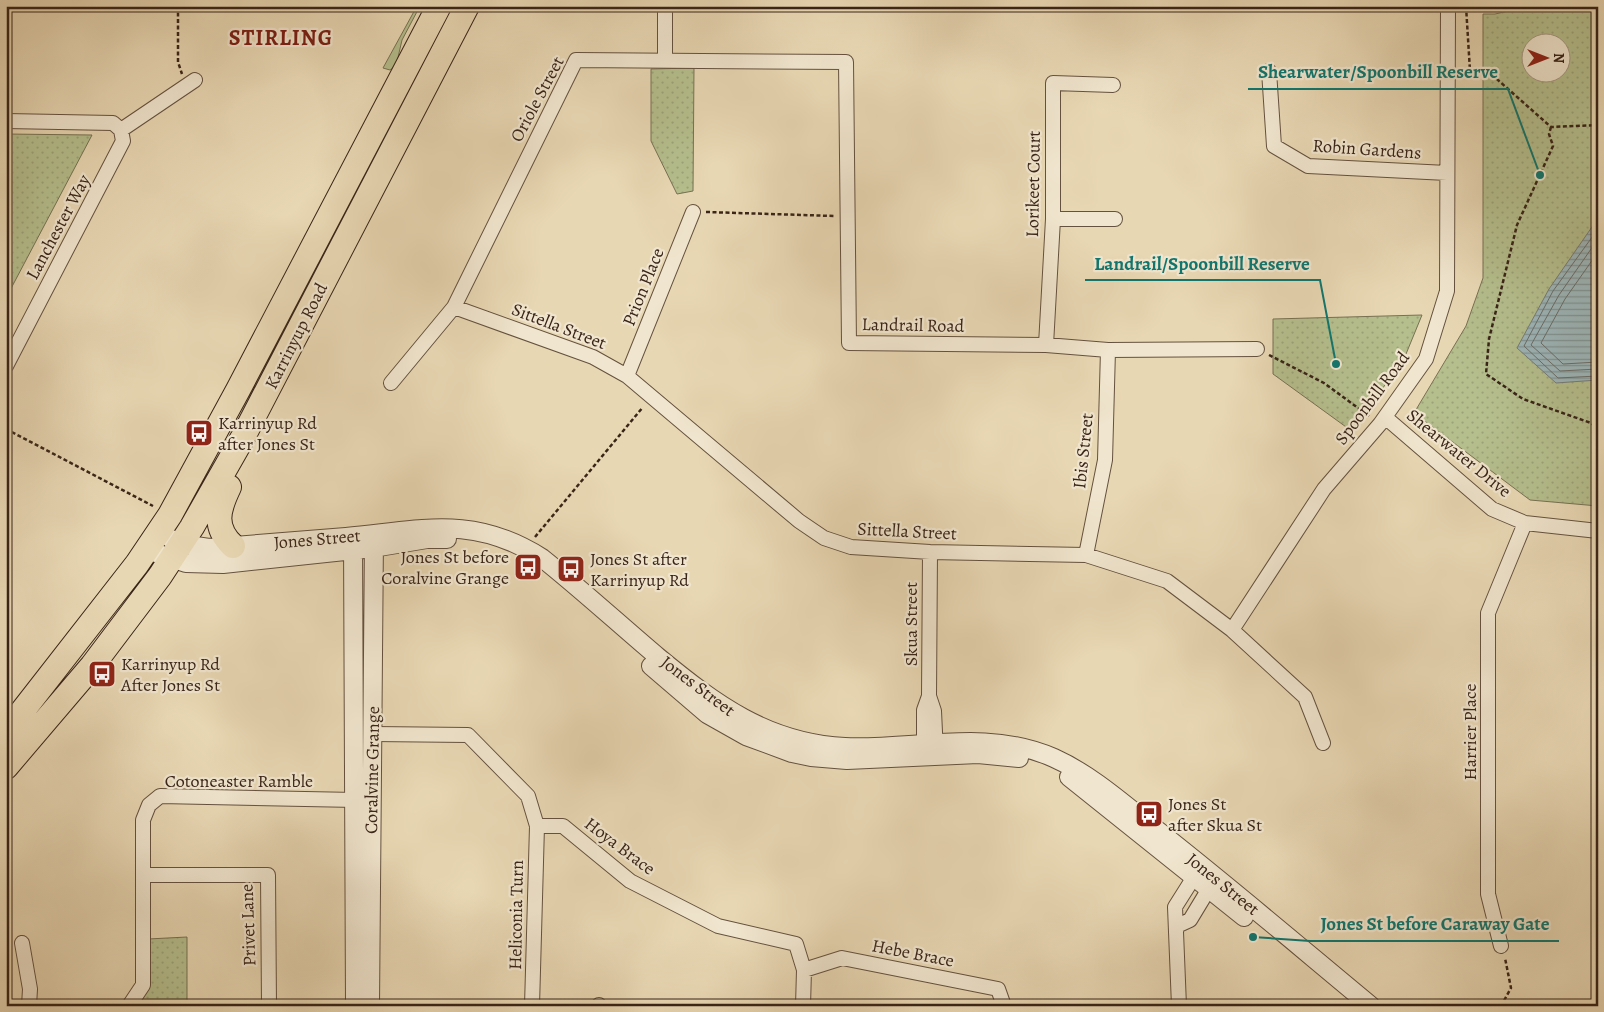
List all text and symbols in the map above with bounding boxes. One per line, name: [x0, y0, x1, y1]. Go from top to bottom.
district label: STIRLING: [229, 23, 333, 53]
north arrow: [1522, 32, 1572, 82]
street label: Oriole Street: [504, 52, 570, 146]
text: N: [1549, 53, 1568, 63]
callout: Shearwater/Spoonbill Reserve: [1248, 55, 1508, 89]
text: Shearwater/Spoonbill Reserve: [1258, 59, 1498, 85]
street label: Lorikeet Court: [1020, 130, 1046, 238]
street label: Robin Gardens: [1312, 133, 1422, 165]
street label: Lanchester Way: [20, 169, 96, 284]
street label: Prion Place: [616, 244, 670, 330]
callout: Landrail/Spoonbill Reserve: [1085, 246, 1320, 280]
text: Landrail/Spoonbill Reserve: [1094, 251, 1310, 277]
street label: Karrinyup Road: [259, 278, 333, 393]
street label: Sittella Street: [508, 297, 610, 355]
street label: Landrail Road: [861, 312, 965, 338]
street label: Spoonbill Road: [1329, 346, 1415, 450]
street label: Shearwater Drive: [1402, 403, 1516, 503]
place label: Karrinyup Rd after Jones St: [218, 411, 317, 456]
street label: Ibis Street: [1067, 412, 1099, 490]
bus stop icon: Karrinyup Rd after Jones St: [184, 418, 214, 448]
street label: Sittella Street: [857, 516, 957, 546]
street label: Jones Street: [273, 523, 361, 555]
place label: Jones St before Coralvine Grange: [381, 545, 509, 590]
place label: Jones St after Karrinyup Rd: [590, 547, 689, 592]
bus stop icon: Jones St before Coralvine Grange: [513, 552, 543, 582]
bus stop icon: Jones St after Karrinyup Rd: [556, 554, 586, 584]
street label: Skua Street: [899, 582, 923, 666]
street label: Jones Street: [656, 650, 740, 722]
place label: Karrinyup Rd After Jones St: [120, 652, 220, 697]
bus stop icon: Karrinyup Rd After Jones St: [87, 659, 117, 689]
street label: Harrier Place: [1458, 683, 1482, 781]
street label: Coralvine Grange: [359, 706, 385, 834]
street label: Cotoneaster Ramble: [165, 769, 313, 793]
place label: Jones St after Skua St: [1168, 792, 1262, 837]
bus stop icon: Jones St after Skua St: [1134, 799, 1164, 829]
street label: Hoya Brace: [580, 812, 660, 880]
street label: Jones Street: [1182, 847, 1264, 921]
street label: Heliconia Turn: [503, 860, 529, 970]
street label: Privet Lane: [235, 883, 261, 967]
callout: Jones St before Caraway Gate: [1310, 907, 1559, 941]
text: Jones St before Caraway Gate: [1321, 911, 1550, 937]
street label: Hebe Brace: [870, 933, 956, 973]

